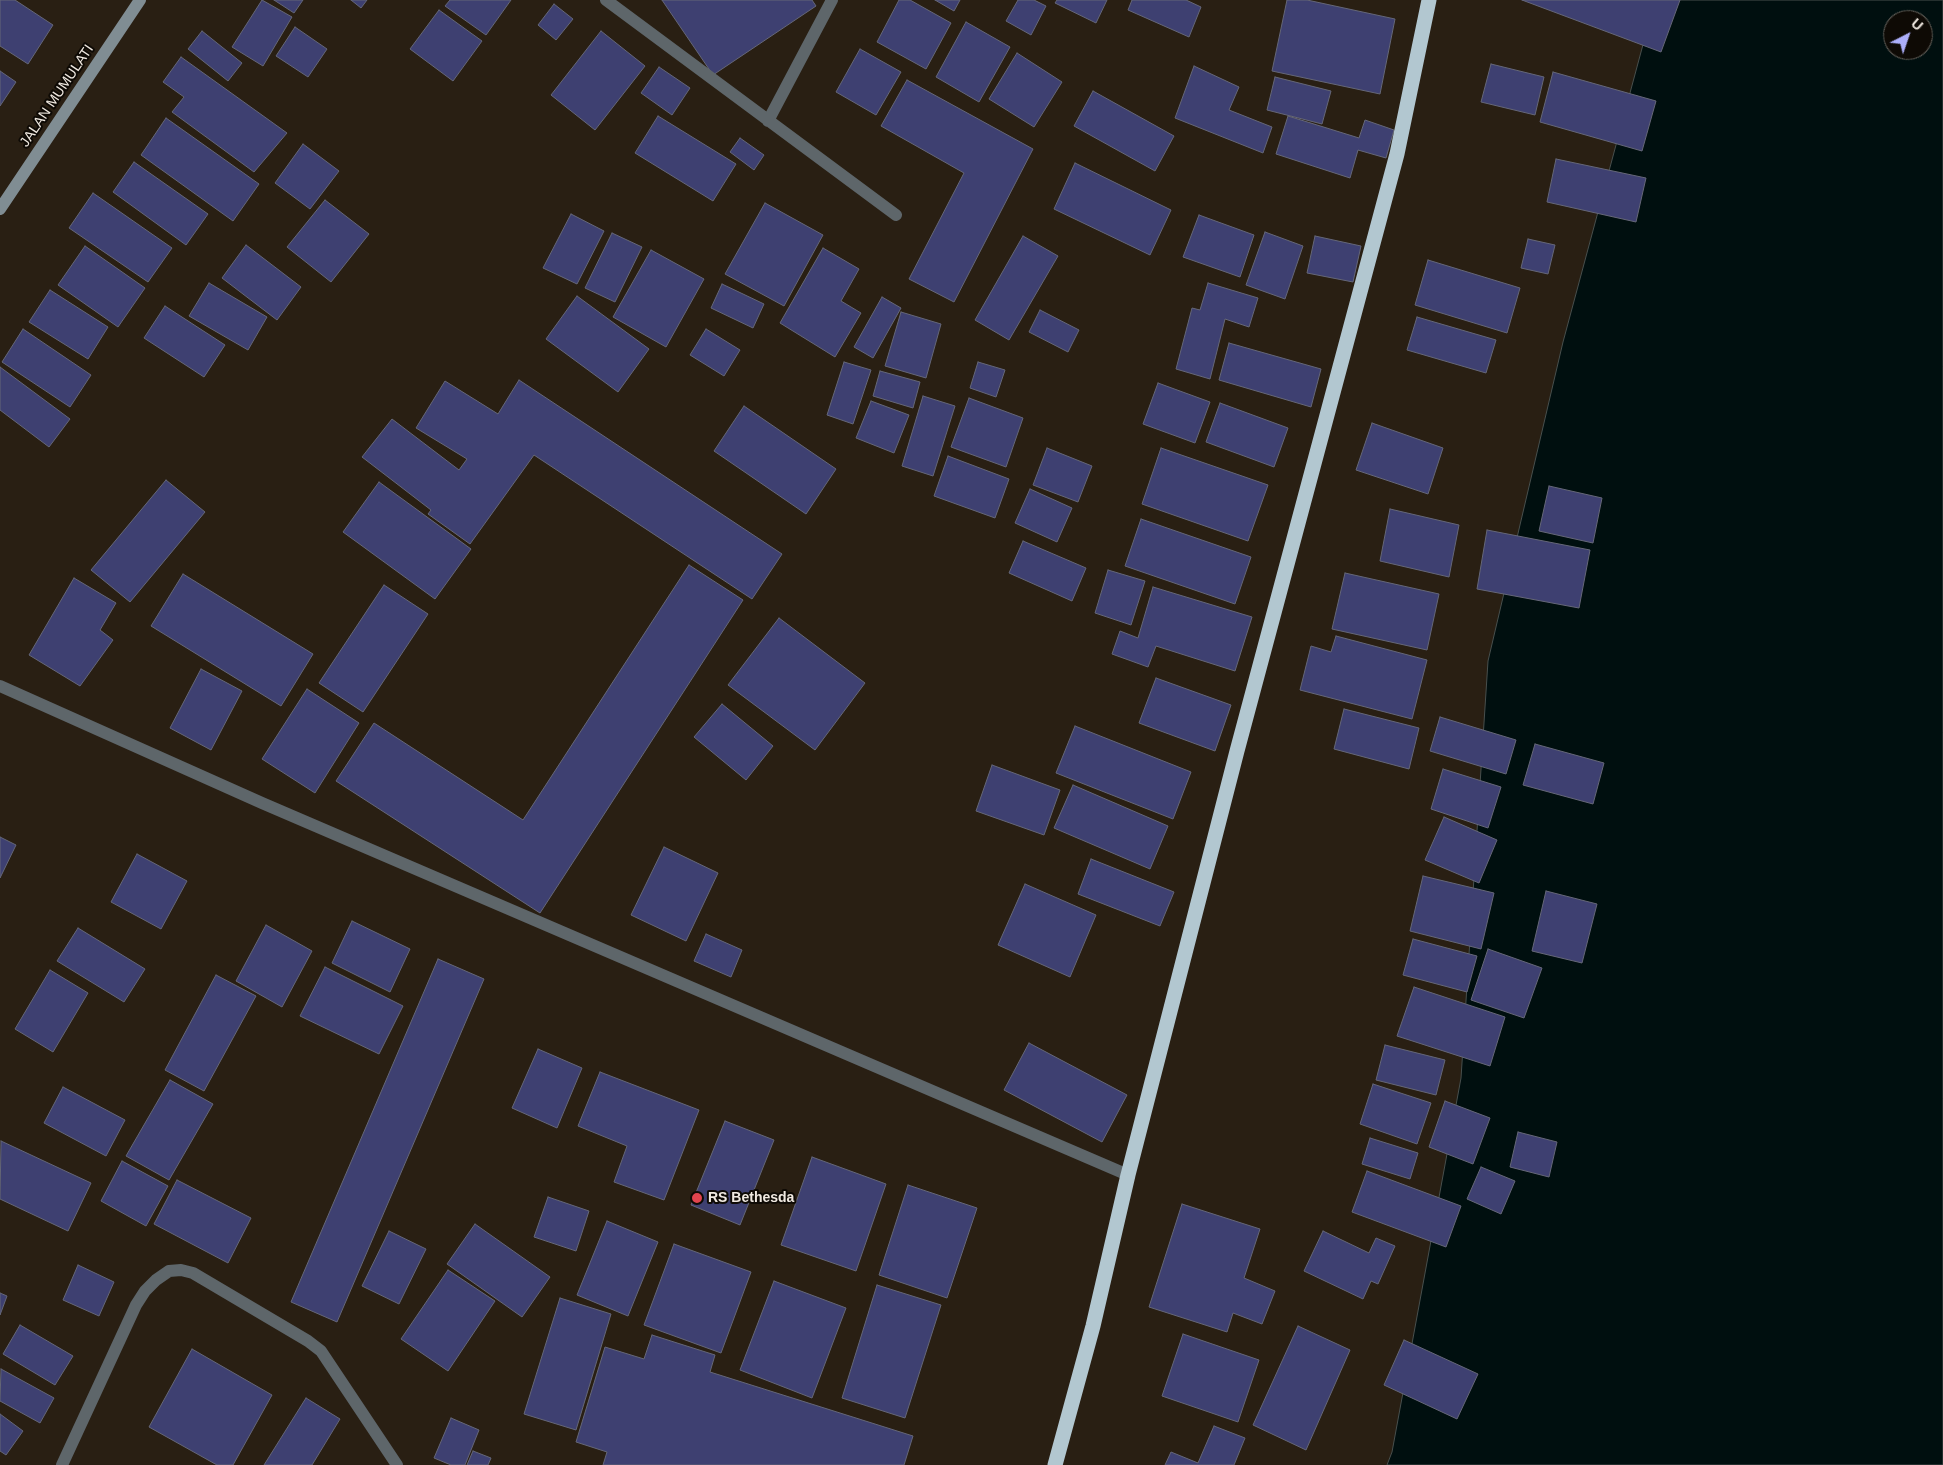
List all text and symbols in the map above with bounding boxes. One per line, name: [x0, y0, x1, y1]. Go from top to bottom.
north arrow: [1883, 10, 1933, 60]
text: U: [1908, 15, 1926, 34]
street label: JALAN MUMULATI: [17, 42, 97, 150]
place label: RS Bethesda: [708, 1190, 794, 1206]
marker: RS Bethesda: [690, 1191, 704, 1205]

